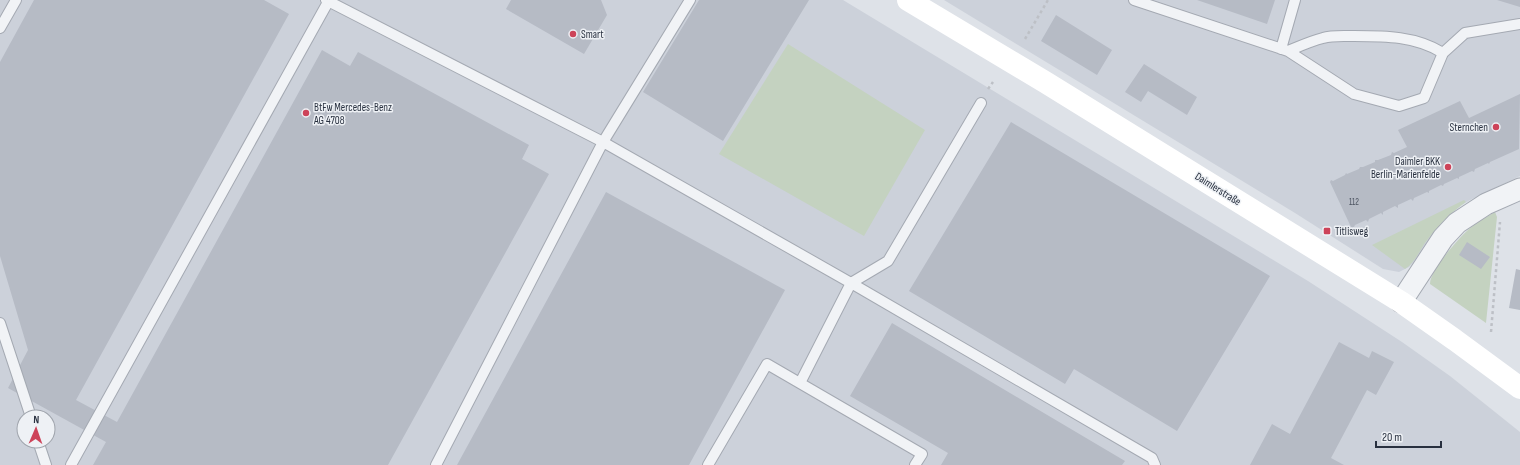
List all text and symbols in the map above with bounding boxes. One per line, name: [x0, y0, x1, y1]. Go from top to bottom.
place label: Smart: [581, 28, 604, 41]
marker: Smart: [568, 29, 578, 39]
place label: BtFw Mercedes-Benz AG 4708: [313, 101, 392, 127]
marker: BtFw Mercedes-Benz AG 4708: [301, 108, 311, 118]
place label: Sternchen: [1450, 121, 1488, 134]
marker: Sternchen: [1491, 122, 1501, 132]
place label: Daimler BKK Berlin-Marienfelde: [1371, 155, 1440, 181]
marker: Daimler BKK Berlin-Marienfelde: [1443, 162, 1453, 172]
street label: Daimlerstraße: [1193, 170, 1243, 208]
house number: 112: [1349, 197, 1359, 208]
place label: Titlisweg: [1335, 225, 1369, 238]
marker: Titlisweg: [1322, 226, 1332, 236]
north arrow: [16, 409, 56, 449]
text: N: [33, 413, 40, 426]
scale bar: [1376, 423, 1441, 449]
text: 20 m: [1382, 430, 1402, 445]

